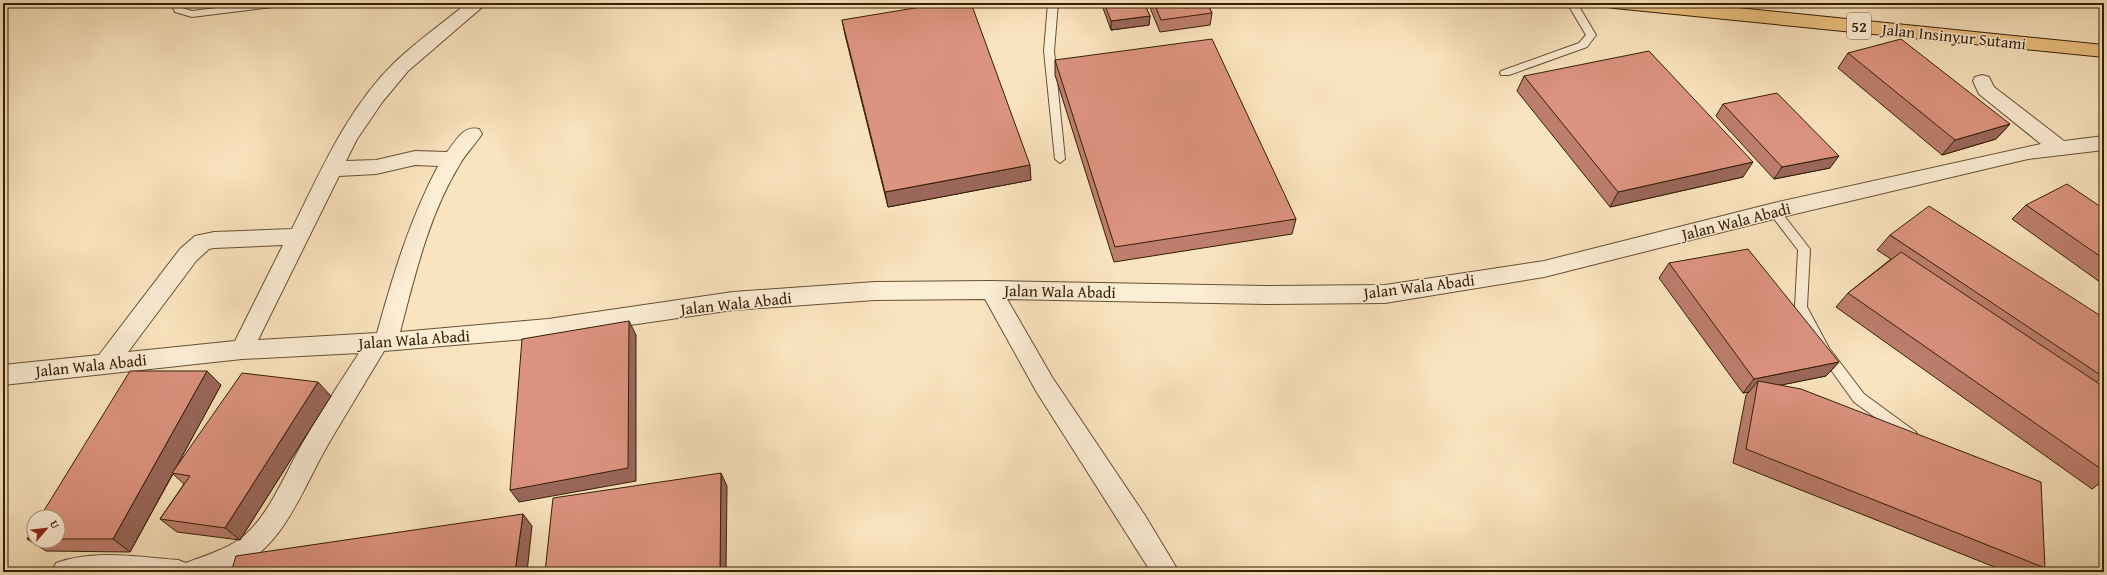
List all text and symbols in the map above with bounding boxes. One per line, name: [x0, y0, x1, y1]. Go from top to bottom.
road number: 52: [1847, 13, 1871, 39]
street label: Jalan Insinyur Sutami: [1879, 16, 2028, 56]
street label: Jalan Wala Abadi: [1677, 196, 1794, 247]
street label: Jalan Wala Abadi: [1360, 267, 1476, 305]
street label: Jalan Wala Abadi: [1002, 278, 1117, 304]
street label: Jalan Wala Abadi: [677, 285, 793, 321]
street label: Jalan Wala Abadi: [355, 323, 471, 355]
street label: Jalan Wala Abadi: [32, 347, 148, 383]
north arrow: [26, 509, 66, 549]
text: U: [46, 517, 64, 532]

